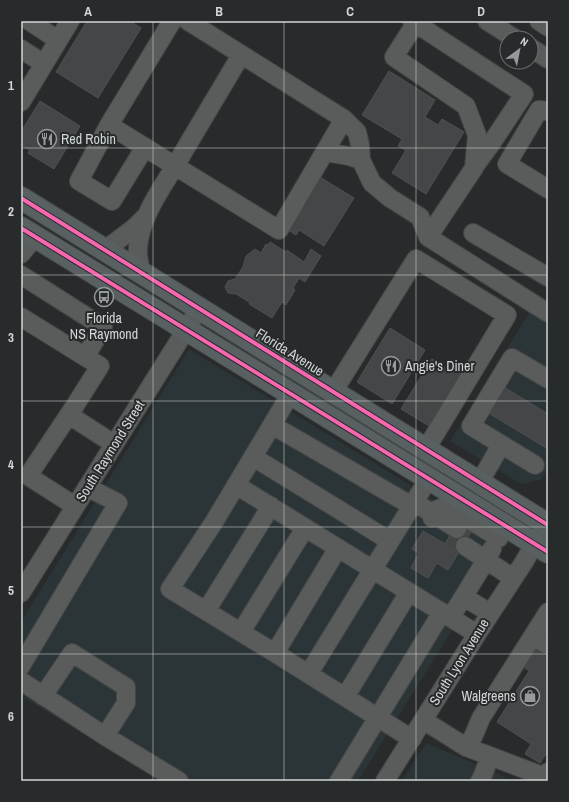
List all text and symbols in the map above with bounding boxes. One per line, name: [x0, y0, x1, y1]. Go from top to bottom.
text: A: [84, 3, 92, 20]
text: B: [215, 3, 223, 20]
text: C: [346, 3, 354, 20]
text: D: [477, 3, 485, 20]
north arrow: [499, 30, 539, 70]
text: N: [518, 34, 531, 49]
text: 1: [8, 77, 14, 94]
restaurant icon: Red Robin: [36, 128, 58, 150]
place label: Red Robin: [61, 130, 116, 148]
text: 2: [8, 203, 14, 220]
bus stop icon: Florida NS Raymond: [93, 286, 115, 308]
place label: Florida NS Raymond: [70, 309, 138, 343]
street label: Florida Avenue: [253, 324, 327, 380]
text: 3: [8, 329, 14, 346]
restaurant icon: Angie's Diner: [380, 355, 402, 377]
place label: Angie's Diner: [404, 357, 474, 375]
street label: South Raymond Street: [72, 397, 148, 505]
text: 4: [8, 456, 14, 473]
text: 5: [8, 582, 14, 599]
street label: South Lyon Avenue: [425, 615, 493, 709]
shop icon: Walgreens: [519, 685, 541, 707]
place label: Walgreens: [462, 687, 516, 705]
text: 6: [8, 708, 14, 725]

